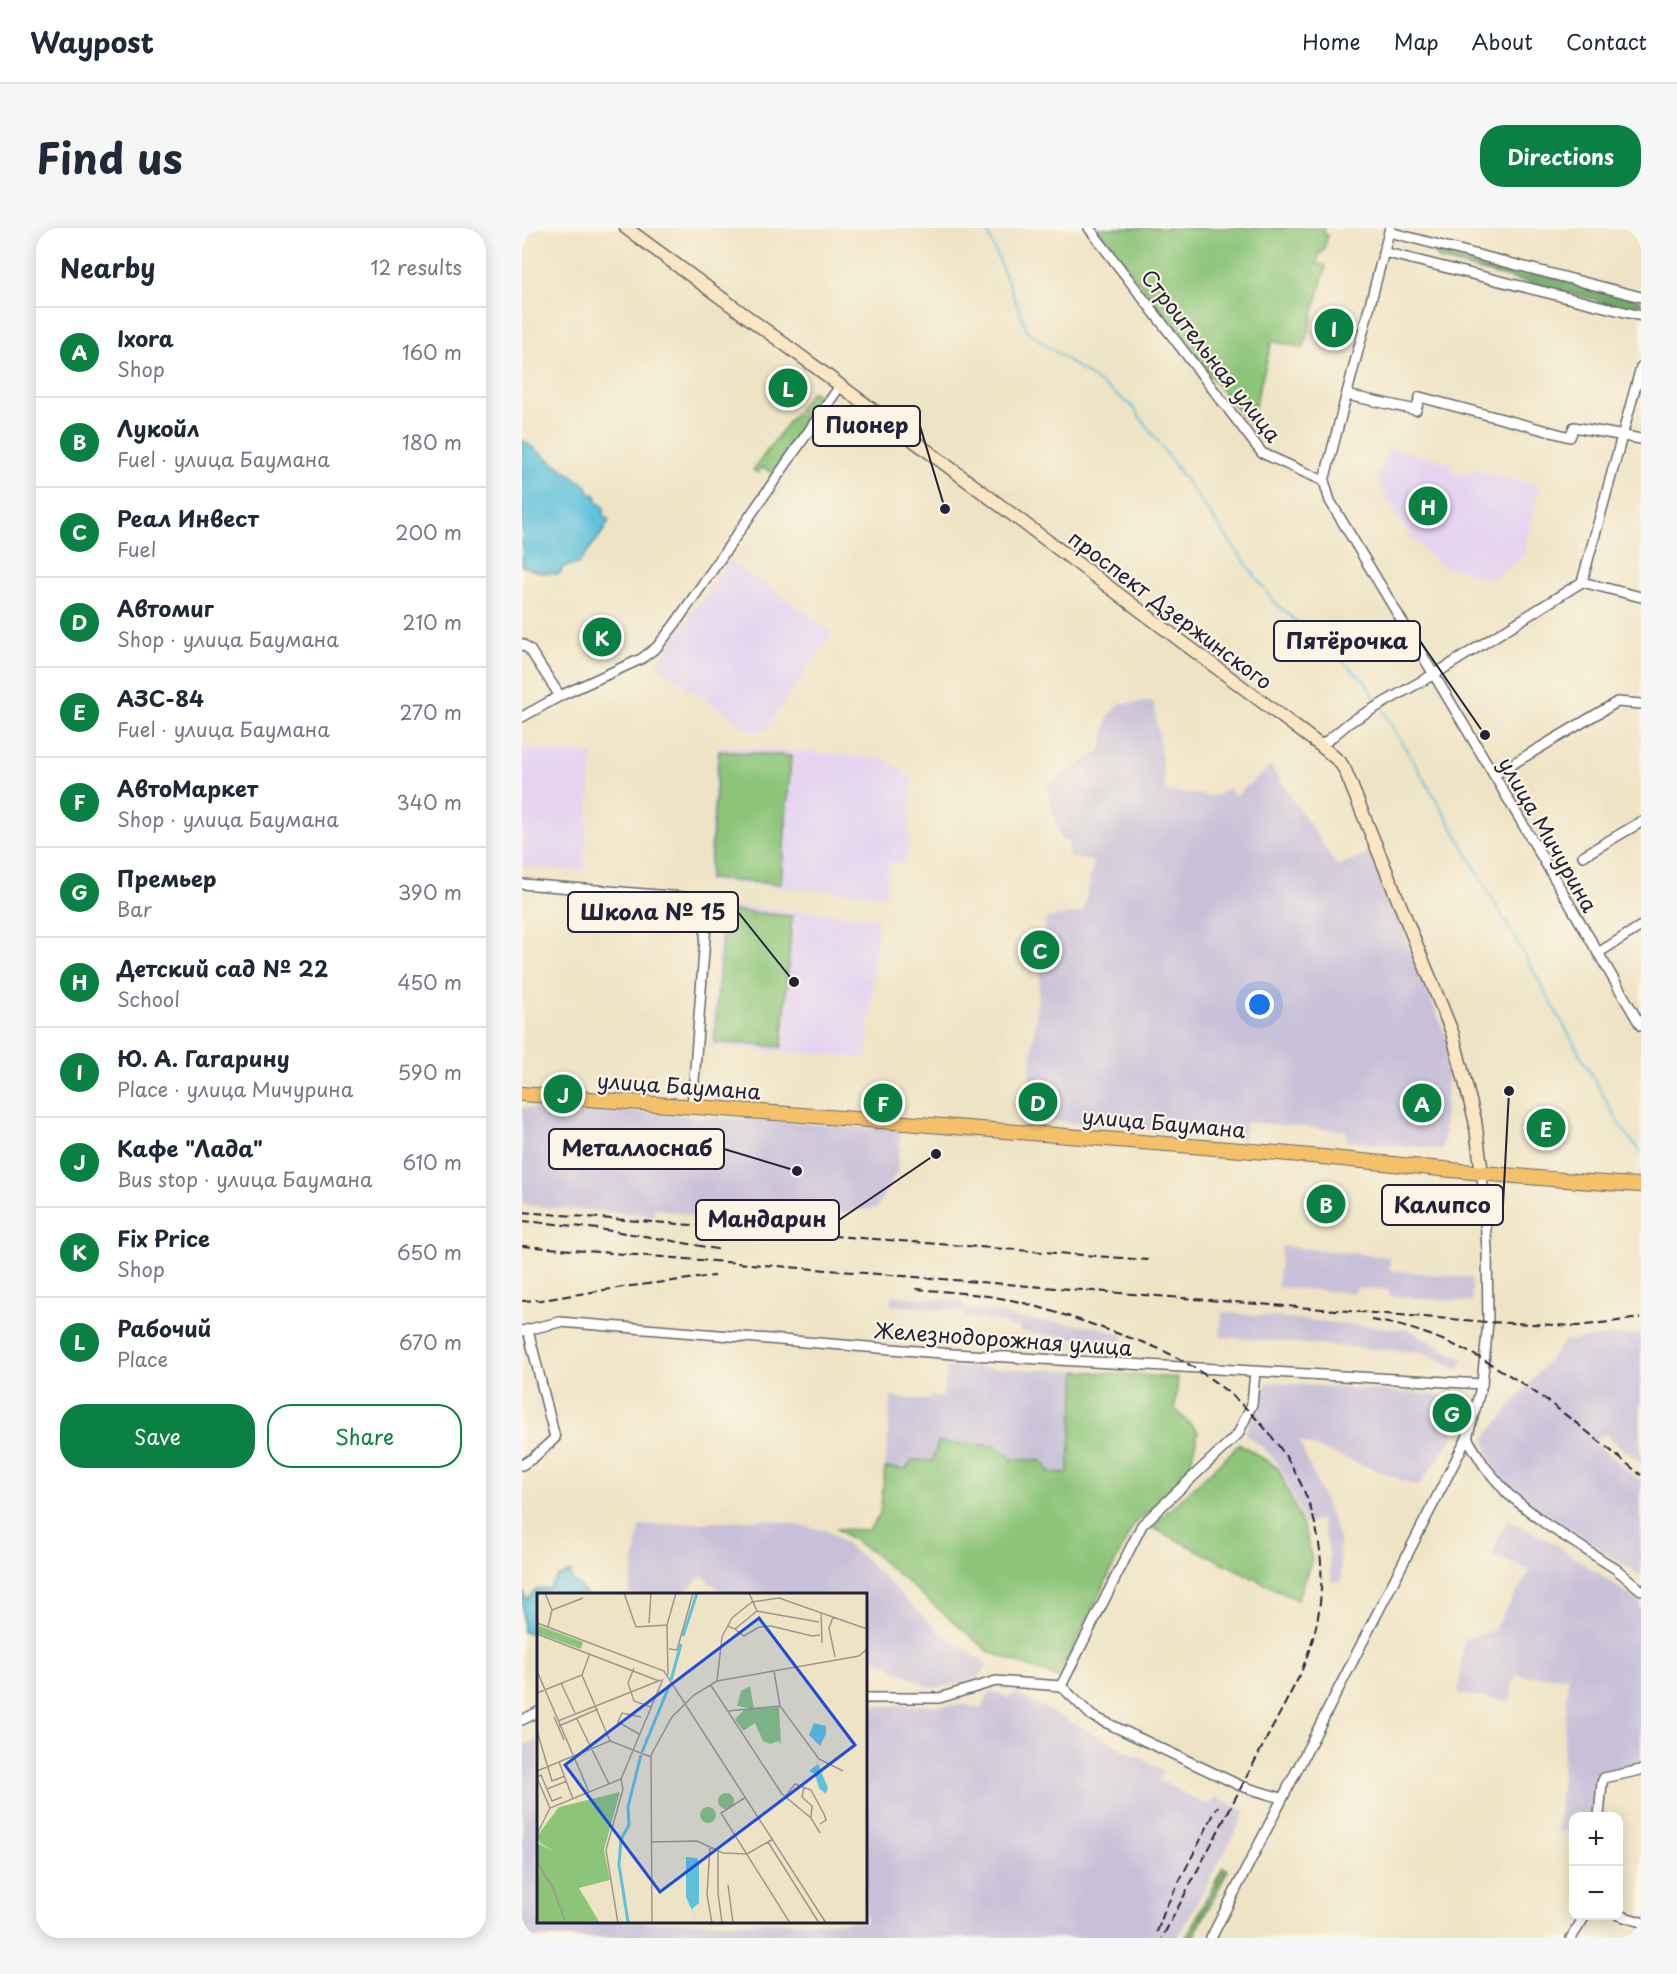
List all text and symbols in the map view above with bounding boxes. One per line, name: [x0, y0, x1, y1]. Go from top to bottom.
text: Waypost: [30, 20, 154, 63]
text: Home: [1302, 25, 1361, 57]
text: Map: [1394, 25, 1439, 57]
text: About: [1472, 25, 1533, 57]
text: Contact: [1566, 25, 1647, 57]
text: Find us: [36, 125, 183, 188]
button: Directions: [1480, 125, 1641, 187]
text: Nearby: [60, 248, 155, 287]
text: 12 results: [370, 252, 462, 282]
street label: Строительная улица: [1134, 262, 1290, 449]
pin: I: [1314, 306, 1354, 350]
text: Ixora: [117, 321, 174, 354]
text: A: [72, 337, 87, 367]
text: 160 m: [402, 337, 462, 367]
text: Shop: [117, 354, 165, 384]
pin: L: [768, 366, 808, 410]
callout: Пионер: [813, 406, 920, 446]
text: Пионер: [825, 407, 909, 440]
text: Лукойл: [117, 411, 200, 444]
text: B: [73, 427, 86, 457]
text: 180 m: [402, 427, 462, 457]
text: Fuel · улица Баумана: [117, 444, 330, 474]
pin: H: [1408, 484, 1448, 528]
text: Реал Инвест: [117, 501, 259, 534]
text: C: [72, 517, 87, 547]
text: 200 m: [395, 517, 462, 547]
street label: проспект Дзержинского: [1062, 522, 1280, 696]
text: Fuel: [117, 534, 156, 564]
text: Автомиг: [117, 591, 214, 624]
text: D: [72, 607, 87, 637]
text: 210 m: [403, 607, 462, 637]
pin: K: [582, 614, 622, 660]
callout: Пятёрочка: [1274, 621, 1420, 661]
text: Пятёрочка: [1286, 623, 1409, 656]
text: Shop · улица Баумана: [117, 624, 339, 654]
text: АЗС-84: [117, 681, 204, 714]
text: E: [73, 697, 86, 727]
text: 270 m: [399, 697, 462, 727]
text: Fuel · улица Баумана: [117, 714, 330, 744]
street label: улица Мичурина: [1491, 750, 1607, 918]
text: АвтоМаркет: [117, 771, 258, 804]
text: F: [74, 787, 85, 817]
text: 340 m: [397, 787, 462, 817]
text: Shop · улица Баумана: [117, 804, 339, 834]
text: Премьер: [117, 861, 217, 894]
text: G: [71, 877, 88, 907]
text: 390 m: [398, 877, 462, 907]
callout: Школа № 15: [568, 892, 738, 932]
text: Bar: [117, 894, 152, 924]
text: Школа № 15: [580, 894, 726, 927]
pin: C: [1020, 928, 1060, 972]
text: Детский сад № 22: [117, 951, 328, 984]
text: H: [72, 967, 87, 997]
text: 450 m: [397, 967, 462, 997]
text: School: [117, 984, 180, 1014]
your location: [1245, 990, 1274, 1019]
text: Ю. А. Гагарину: [117, 1041, 290, 1074]
text: I: [76, 1057, 83, 1087]
text: 590 m: [398, 1057, 462, 1087]
street label: улица Баумана: [596, 1063, 763, 1107]
pin: J: [544, 1072, 582, 1116]
text: Place · улица Мичурина: [117, 1074, 353, 1104]
pin: F: [864, 1080, 902, 1126]
pin: D: [1018, 1080, 1058, 1124]
pin: A: [1402, 1080, 1442, 1126]
street label: улица Баумана: [1081, 1099, 1248, 1145]
pin: E: [1526, 1106, 1566, 1150]
callout: Металлоснаб: [549, 1129, 724, 1169]
text: Металлоснаб: [562, 1130, 712, 1163]
text: Кафе "Лада": [117, 1131, 263, 1164]
text: J: [73, 1147, 86, 1177]
text: 610 m: [402, 1147, 462, 1177]
text: Bus stop · улица Баумана: [117, 1164, 373, 1194]
pin: B: [1306, 1182, 1346, 1226]
callout: Калипсо: [1382, 1185, 1503, 1225]
text: Калипсо: [1393, 1187, 1491, 1220]
callout: Мандарин: [696, 1200, 839, 1240]
text: Мандарин: [707, 1201, 827, 1234]
text: Fix Price: [117, 1221, 210, 1254]
text: K: [72, 1237, 87, 1267]
text: 650 m: [397, 1237, 462, 1267]
text: Shop: [117, 1254, 165, 1284]
text: Рабочий: [117, 1311, 211, 1344]
street label: Железнодорожная улица: [873, 1313, 1134, 1363]
text: L: [74, 1327, 85, 1357]
text: 670 m: [399, 1327, 462, 1357]
text: Place: [117, 1344, 168, 1374]
pin: G: [1432, 1390, 1472, 1436]
button: Save: [60, 1404, 255, 1468]
button: Share: [267, 1404, 462, 1468]
inset map: [537, 1593, 867, 1923]
map controls: [1569, 1812, 1623, 1920]
button: +: [1569, 1812, 1623, 1866]
button: −: [1569, 1866, 1623, 1920]

